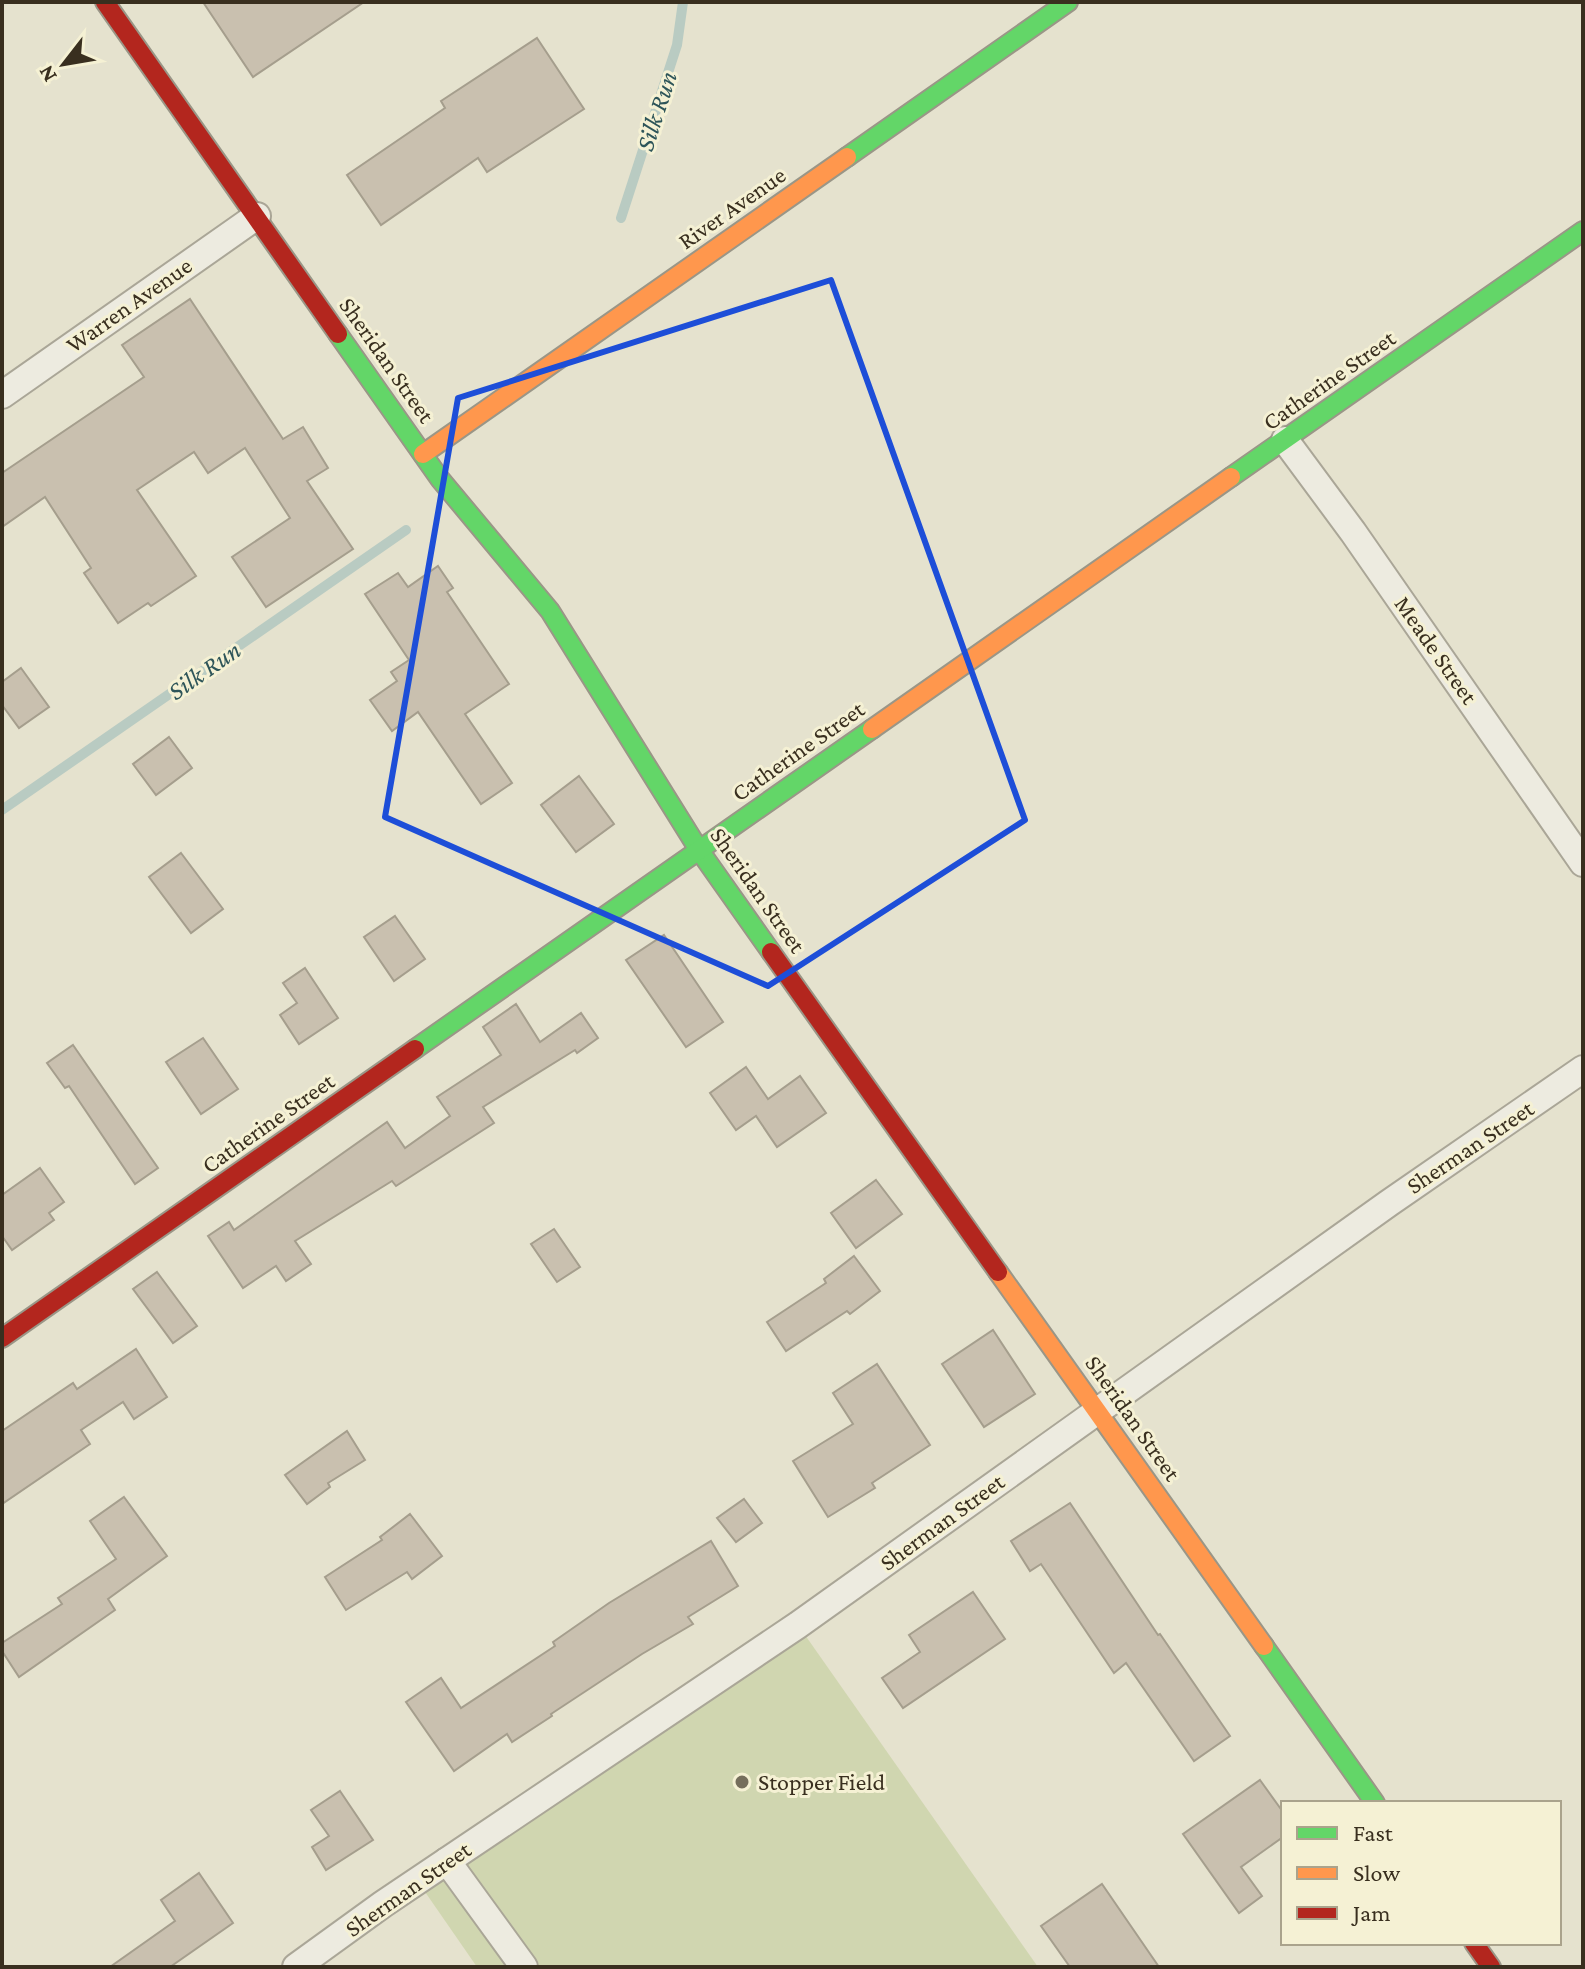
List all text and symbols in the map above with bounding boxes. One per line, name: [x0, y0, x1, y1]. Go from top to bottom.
north arrow: [24, 24, 104, 104]
text: N: [33, 61, 62, 87]
water label: Silk Run: [630, 68, 683, 155]
street label: River Avenue: [673, 161, 791, 254]
street label: Warren Avenue: [61, 251, 197, 358]
street label: Sheridan Street: [334, 292, 441, 428]
street label: Catherine Street: [1257, 323, 1401, 435]
street label: Meade Street: [1389, 591, 1484, 710]
water label: Silk Run: [162, 635, 246, 706]
street label: Catherine Street: [726, 694, 870, 806]
street label: Sheridan Street: [705, 822, 812, 958]
street label: Catherine Street: [196, 1066, 340, 1178]
street label: Sherman Street: [1401, 1094, 1539, 1199]
street label: Sheridan Street: [1080, 1350, 1187, 1486]
street label: Sherman Street: [874, 1467, 1010, 1576]
place label: Stopper Field: [758, 1768, 885, 1795]
marker: Stopper Field: [733, 1773, 751, 1791]
legend: [1281, 1801, 1561, 1945]
text: Fast: [1353, 1819, 1394, 1846]
street label: Sherman Street: [340, 1835, 477, 1942]
text: Slow: [1353, 1859, 1400, 1886]
text: Jam: [1351, 1899, 1391, 1926]

